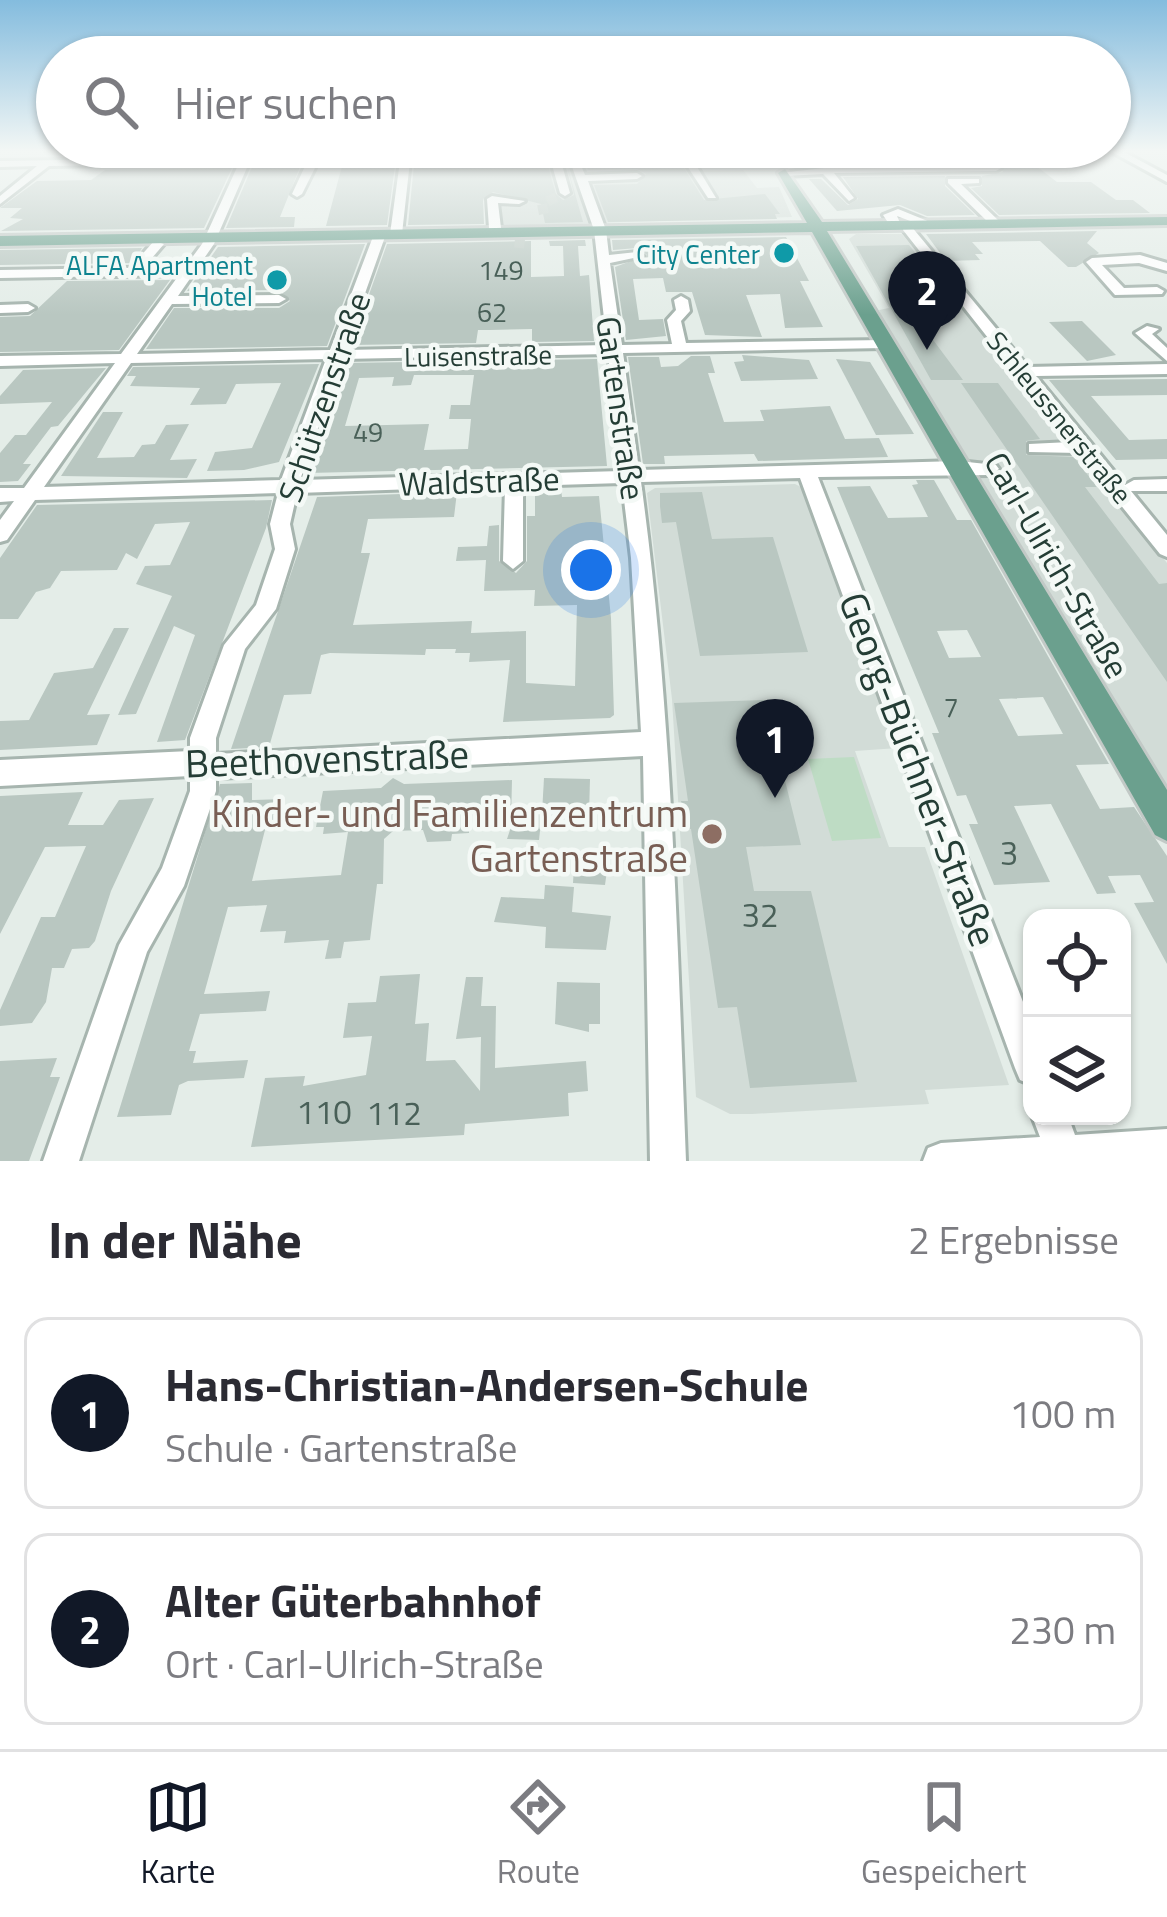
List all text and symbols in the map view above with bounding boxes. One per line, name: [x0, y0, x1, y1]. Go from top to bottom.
search box: [36, 36, 1131, 168]
text: Hier suchen: [174, 68, 398, 136]
icon: search: [78, 69, 144, 135]
place label: City Center: [636, 233, 760, 274]
marker: City Center: [771, 240, 797, 266]
place label: ALFA Apartment Hotel: [66, 244, 254, 316]
house number: 149: [478, 249, 524, 290]
pin: 2: [888, 251, 966, 350]
marker: ALFA Apartment Hotel: [264, 267, 290, 293]
street label: Schützenstraße: [265, 285, 383, 509]
house number: 62: [477, 291, 507, 332]
street label: Gartenstraße: [583, 313, 659, 503]
street label: Schleussnerstraße: [977, 322, 1143, 512]
street label: Luisenstraße: [404, 333, 552, 377]
house number: 49: [353, 411, 383, 452]
street label: Carl-Ulrich-Straße: [972, 443, 1142, 687]
street label: Waldstraße: [398, 453, 560, 509]
your location: [561, 540, 621, 600]
street label: Georg-Büchner-Straße: [824, 583, 1014, 955]
house number: 7: [943, 686, 959, 727]
pin: 1: [736, 699, 814, 798]
street label: Beethovenstraße: [184, 724, 470, 792]
place label: Kinder- und Familienzentrum Gartenstraße: [211, 783, 688, 887]
marker: Kinder- und Familienzentrum Gartenstraße: [699, 821, 725, 847]
house number: 3: [1000, 828, 1018, 878]
house number: 32: [742, 890, 778, 940]
map controls: [1023, 909, 1131, 1125]
button: locate: [1023, 909, 1131, 1017]
button: layers: [1023, 1017, 1131, 1125]
house number: 110: [296, 1087, 352, 1137]
house number: 112: [366, 1088, 422, 1138]
text: In der Nähe: [48, 1200, 302, 1278]
text: 2 Ergebnisse: [908, 1210, 1119, 1269]
text: Hans-Christian-Andersen-Schule: [165, 1350, 809, 1418]
text: 1: [79, 1384, 101, 1443]
text: 100 m: [1009, 1384, 1116, 1443]
text: Schule · Gartenstraße: [165, 1418, 517, 1477]
text: Alter Güterbahnhof: [165, 1566, 541, 1634]
text: 2: [79, 1600, 101, 1659]
text: 230 m: [1009, 1600, 1116, 1659]
text: Ort · Carl-Ulrich-Straße: [165, 1634, 544, 1693]
tab: Karte: [141, 1774, 216, 1896]
tab: Route: [497, 1774, 580, 1896]
tab: Gespeichert: [861, 1774, 1026, 1896]

